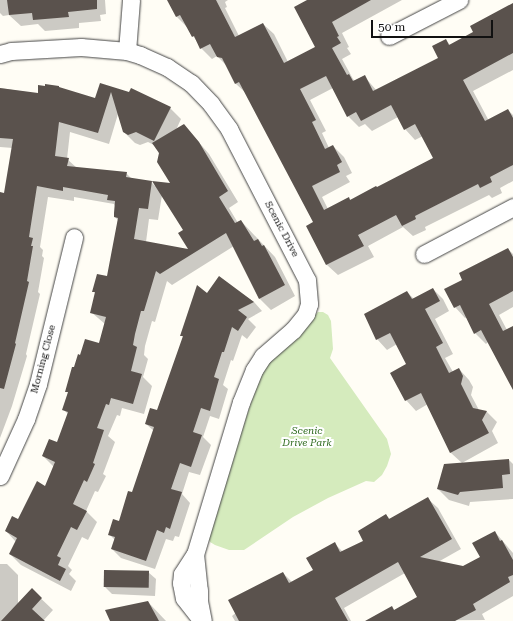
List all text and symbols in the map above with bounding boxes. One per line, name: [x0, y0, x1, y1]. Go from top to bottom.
scale bar: [373, 12, 495, 38]
text: 50 m: [378, 20, 405, 34]
street label: Scenic Drive: [262, 199, 302, 259]
street label: Morning Close: [28, 323, 58, 395]
park label: Scenic Drive Park: [282, 424, 332, 448]

